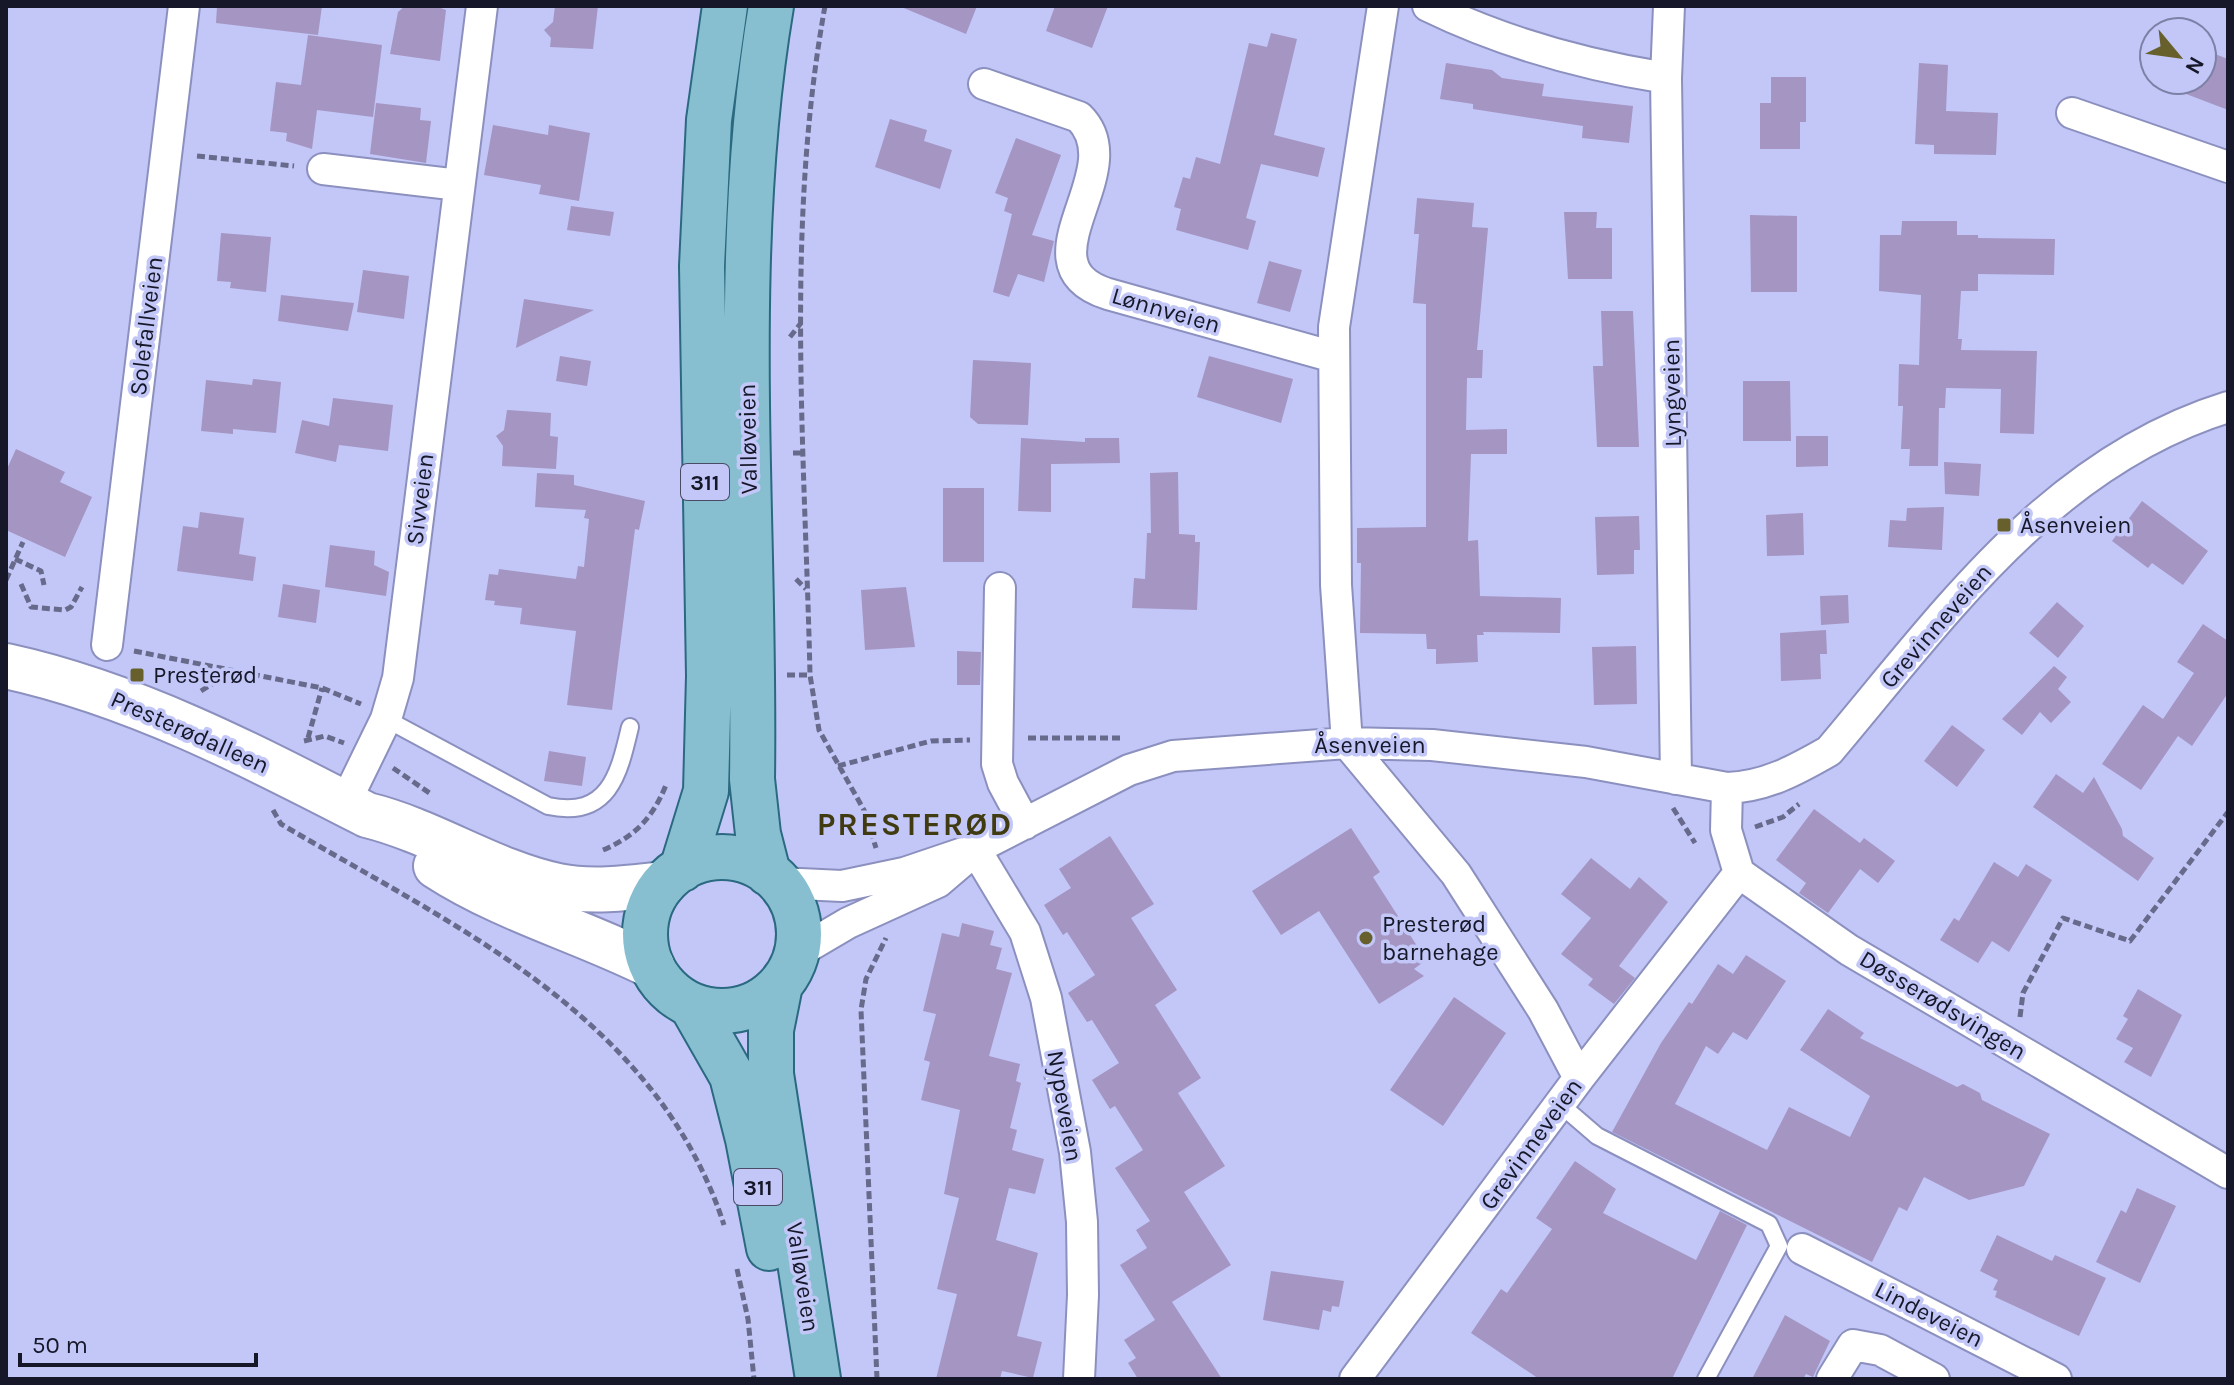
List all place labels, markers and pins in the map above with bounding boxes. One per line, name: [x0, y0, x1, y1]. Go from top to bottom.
place label: Åsenveien: [2020, 510, 2132, 539]
marker: Åsenveien: [1995, 516, 2013, 534]
place label: Presterød: [153, 661, 257, 689]
marker: Presterød: [128, 666, 146, 684]
place label: Presterød barnehage: [1382, 910, 1499, 966]
marker: Presterød barnehage: [1357, 929, 1375, 947]

